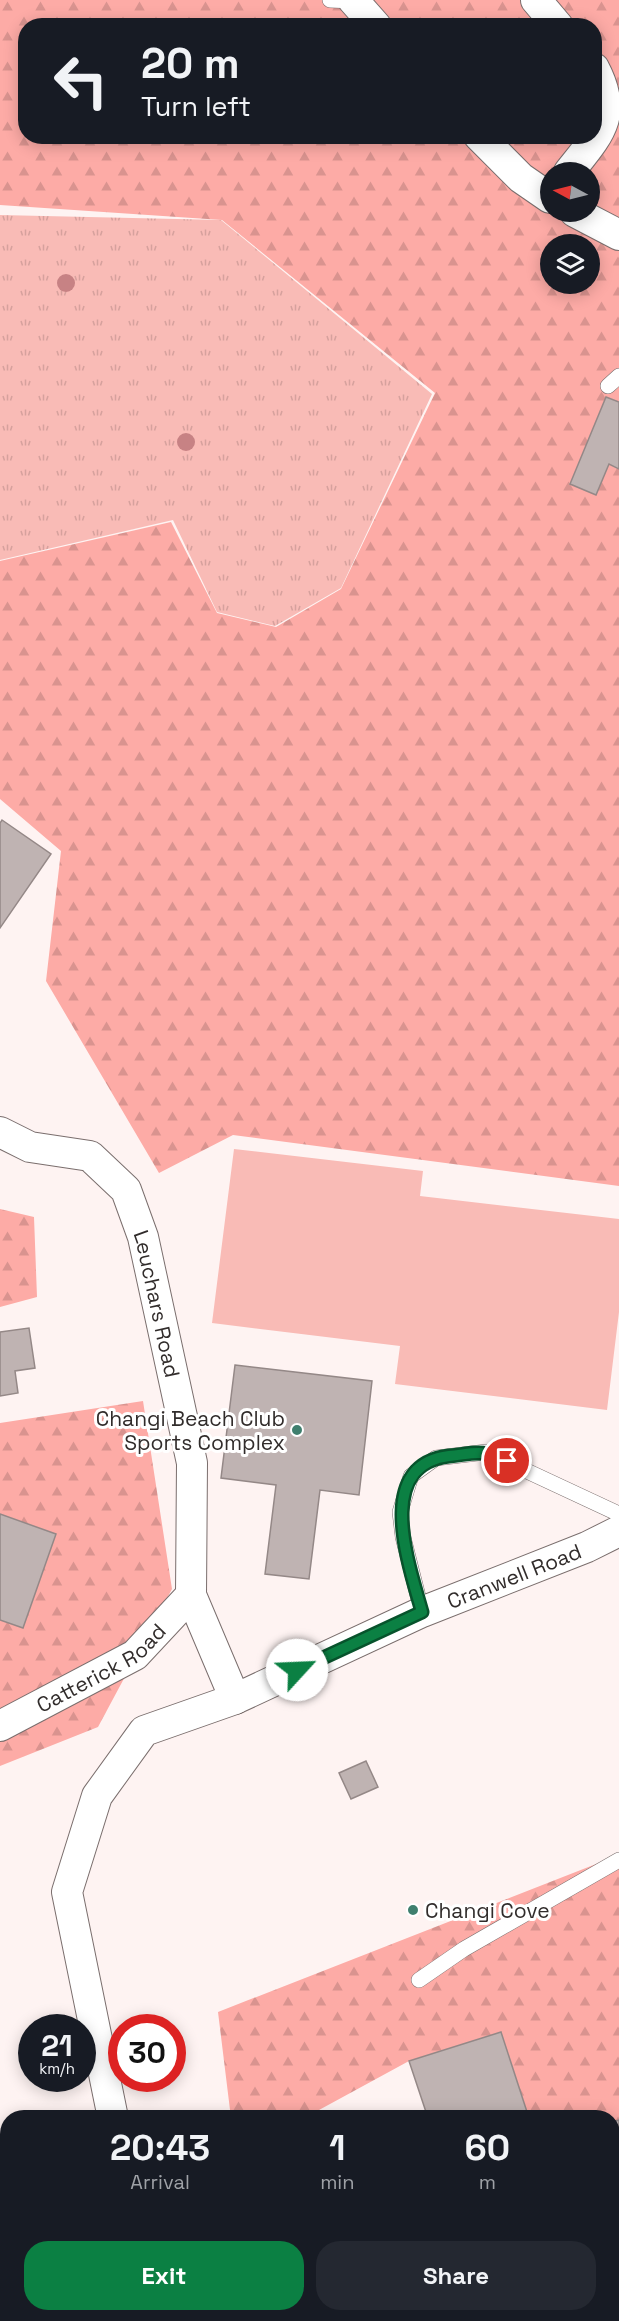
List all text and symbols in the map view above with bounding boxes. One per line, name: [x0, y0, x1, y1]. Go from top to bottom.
text: 20 m: [141, 37, 240, 90]
icon: left: [42, 42, 120, 120]
text: Turn left: [141, 89, 251, 124]
north arrow: [540, 162, 600, 222]
map controls: [540, 162, 600, 294]
button: layers: [540, 234, 600, 294]
street label: Leuchars Road: [128, 1226, 187, 1380]
place label: Changi Beach Club Sports Complex: [96, 1405, 285, 1456]
marker: Changi Beach Club Sports Complex: [290, 1423, 304, 1437]
pin: [481, 1435, 532, 1486]
icon: arrive: [490, 1444, 523, 1477]
street label: Cranwell Road: [443, 1537, 585, 1614]
street label: Catterick Road: [32, 1618, 171, 1718]
position arrow: [265, 1638, 329, 1702]
place label: Changi Cove: [425, 1897, 550, 1924]
marker: Changi Cove: [406, 1903, 420, 1917]
speed limit sign: 30: [108, 2014, 186, 2092]
text: 21: [41, 2026, 73, 2065]
text: km/h: [39, 2059, 75, 2078]
text: 20:43: [110, 2125, 210, 2171]
text: 1: [329, 2125, 345, 2171]
text: 60: [464, 2125, 510, 2171]
text: Arrival: [130, 2169, 190, 2195]
text: min: [320, 2169, 355, 2195]
text: m: [479, 2169, 496, 2195]
button: Exit: [24, 2241, 304, 2310]
button: Share: [316, 2241, 596, 2310]

